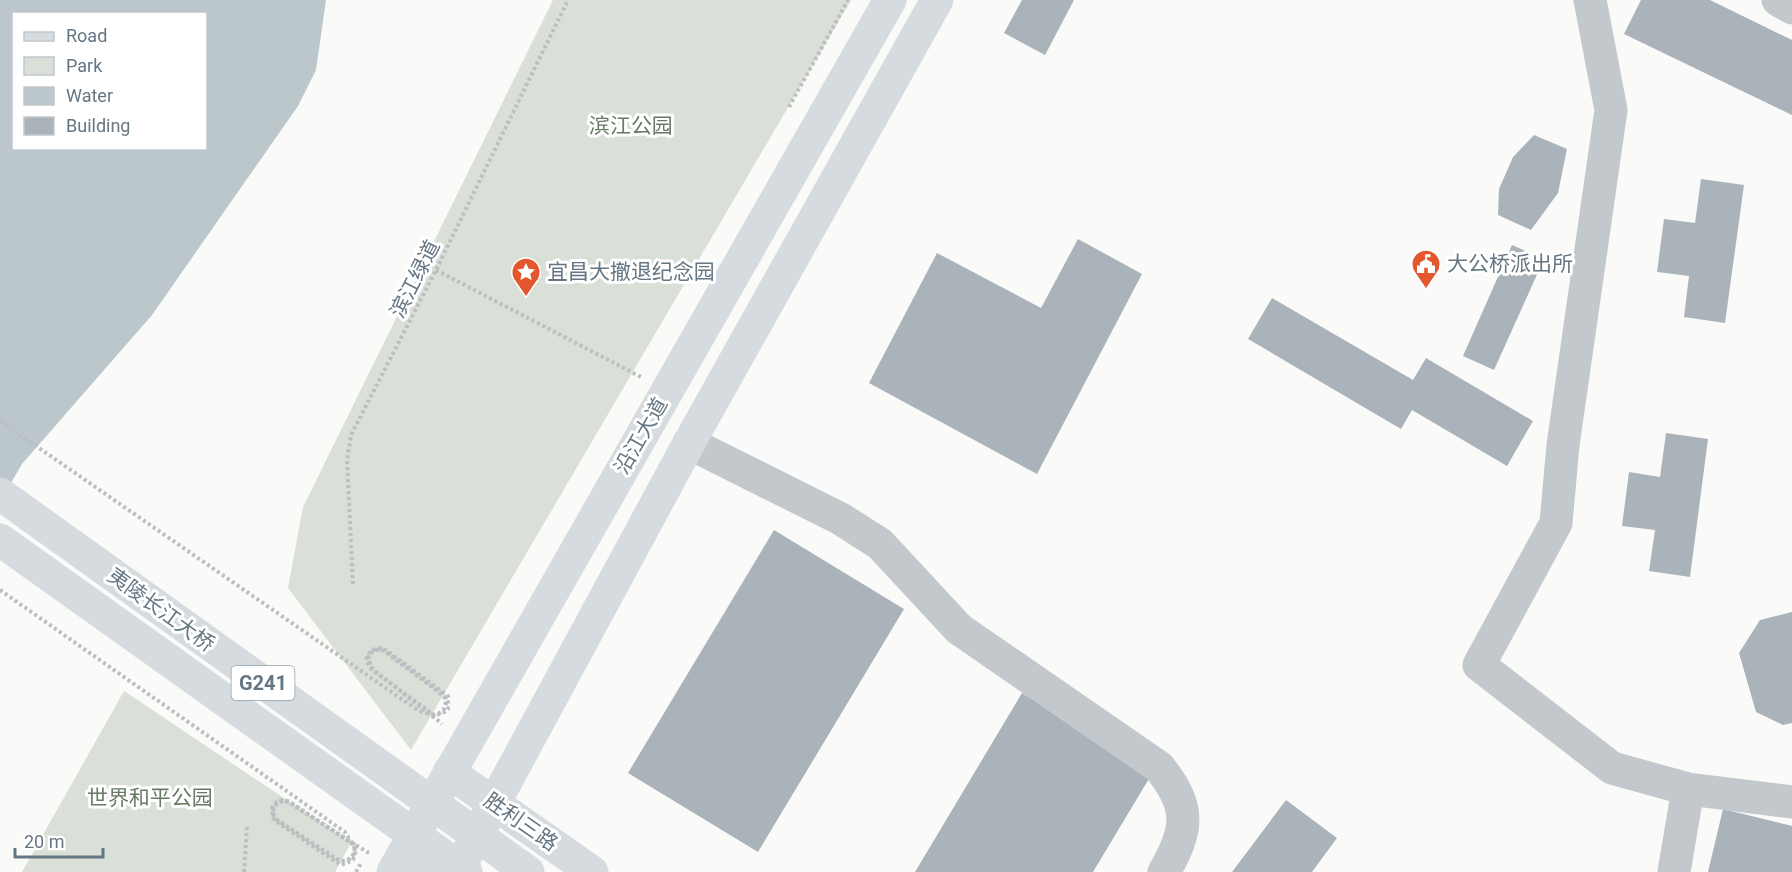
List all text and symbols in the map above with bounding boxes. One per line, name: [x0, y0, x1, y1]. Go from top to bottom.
legend: [12, 12, 207, 150]
text: Road: [66, 25, 107, 46]
text: Park: [66, 55, 103, 76]
text: Water: [66, 85, 113, 106]
park label: 滨江公园: [589, 114, 673, 138]
text: Building: [66, 115, 130, 136]
street label: 滨江绿道: [385, 236, 445, 322]
public building icon: 大公桥派出所: [1410, 248, 1442, 290]
place label: 大公桥派出所: [1447, 252, 1573, 276]
place icon: 宜昌大撤退纪念园: [510, 256, 542, 298]
place label: 宜昌大撤退纪念园: [547, 260, 715, 284]
street label: 沿江大道: [610, 394, 672, 478]
street label: 夷陵长江大桥: [103, 563, 219, 657]
road number: G241: [232, 666, 294, 700]
park label: 世界和平公园: [87, 786, 213, 810]
street label: 胜利三路: [480, 788, 562, 856]
scale bar: [15, 821, 104, 859]
text: 20 m: [24, 831, 64, 852]

